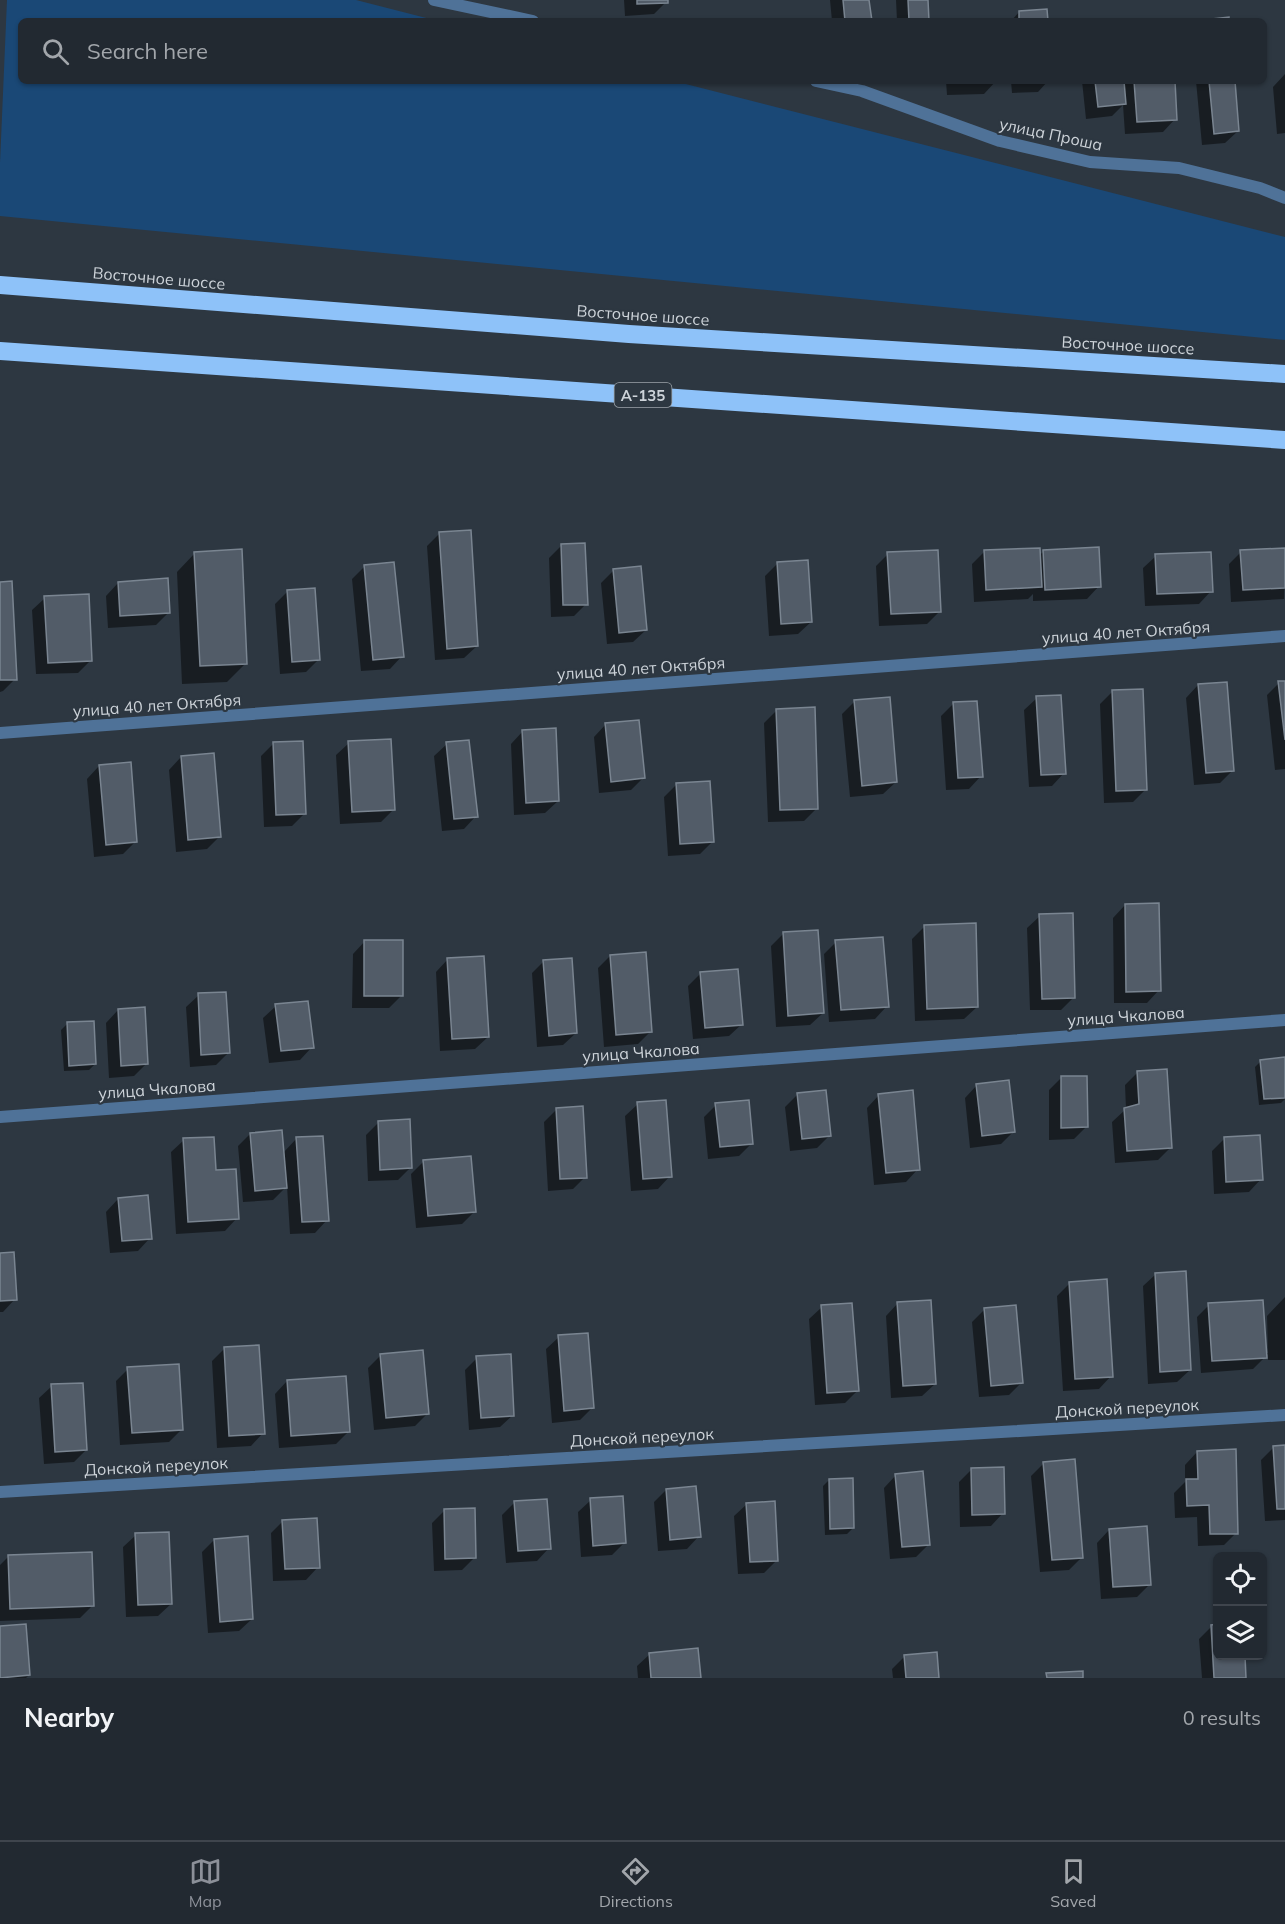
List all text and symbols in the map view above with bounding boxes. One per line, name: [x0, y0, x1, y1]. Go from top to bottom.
search box: [18, 18, 1267, 84]
icon: search: [39, 35, 72, 68]
text: Search here: [87, 37, 208, 65]
street label: улица Проша: [998, 113, 1104, 155]
street label: Восточное шоссе: [92, 262, 226, 294]
street label: Восточное шоссе: [576, 300, 710, 330]
street label: Восточное шоссе: [1061, 332, 1195, 358]
road number: А-135: [614, 383, 672, 407]
street label: улица 40 лет Октября: [1041, 616, 1211, 648]
street label: улица 40 лет Октября: [556, 652, 726, 684]
street label: улица 40 лет Октября: [72, 689, 242, 721]
street label: улица Чкалова: [1067, 1002, 1185, 1030]
street label: улица Чкалова: [582, 1038, 700, 1066]
street label: улица Чкалова: [98, 1075, 216, 1103]
street label: Донской переулок: [1055, 1394, 1200, 1422]
street label: Донской переулок: [570, 1423, 715, 1451]
street label: Донской переулок: [84, 1452, 229, 1480]
map controls: [1213, 1552, 1267, 1660]
button: locate: [1213, 1552, 1267, 1606]
button: layers: [1213, 1606, 1267, 1660]
text: Nearby: [24, 1701, 114, 1734]
text: 0 results: [1183, 1705, 1261, 1730]
tab: Map: [189, 1855, 222, 1911]
tab: Directions: [599, 1855, 673, 1911]
tab: Saved: [1050, 1855, 1096, 1911]

